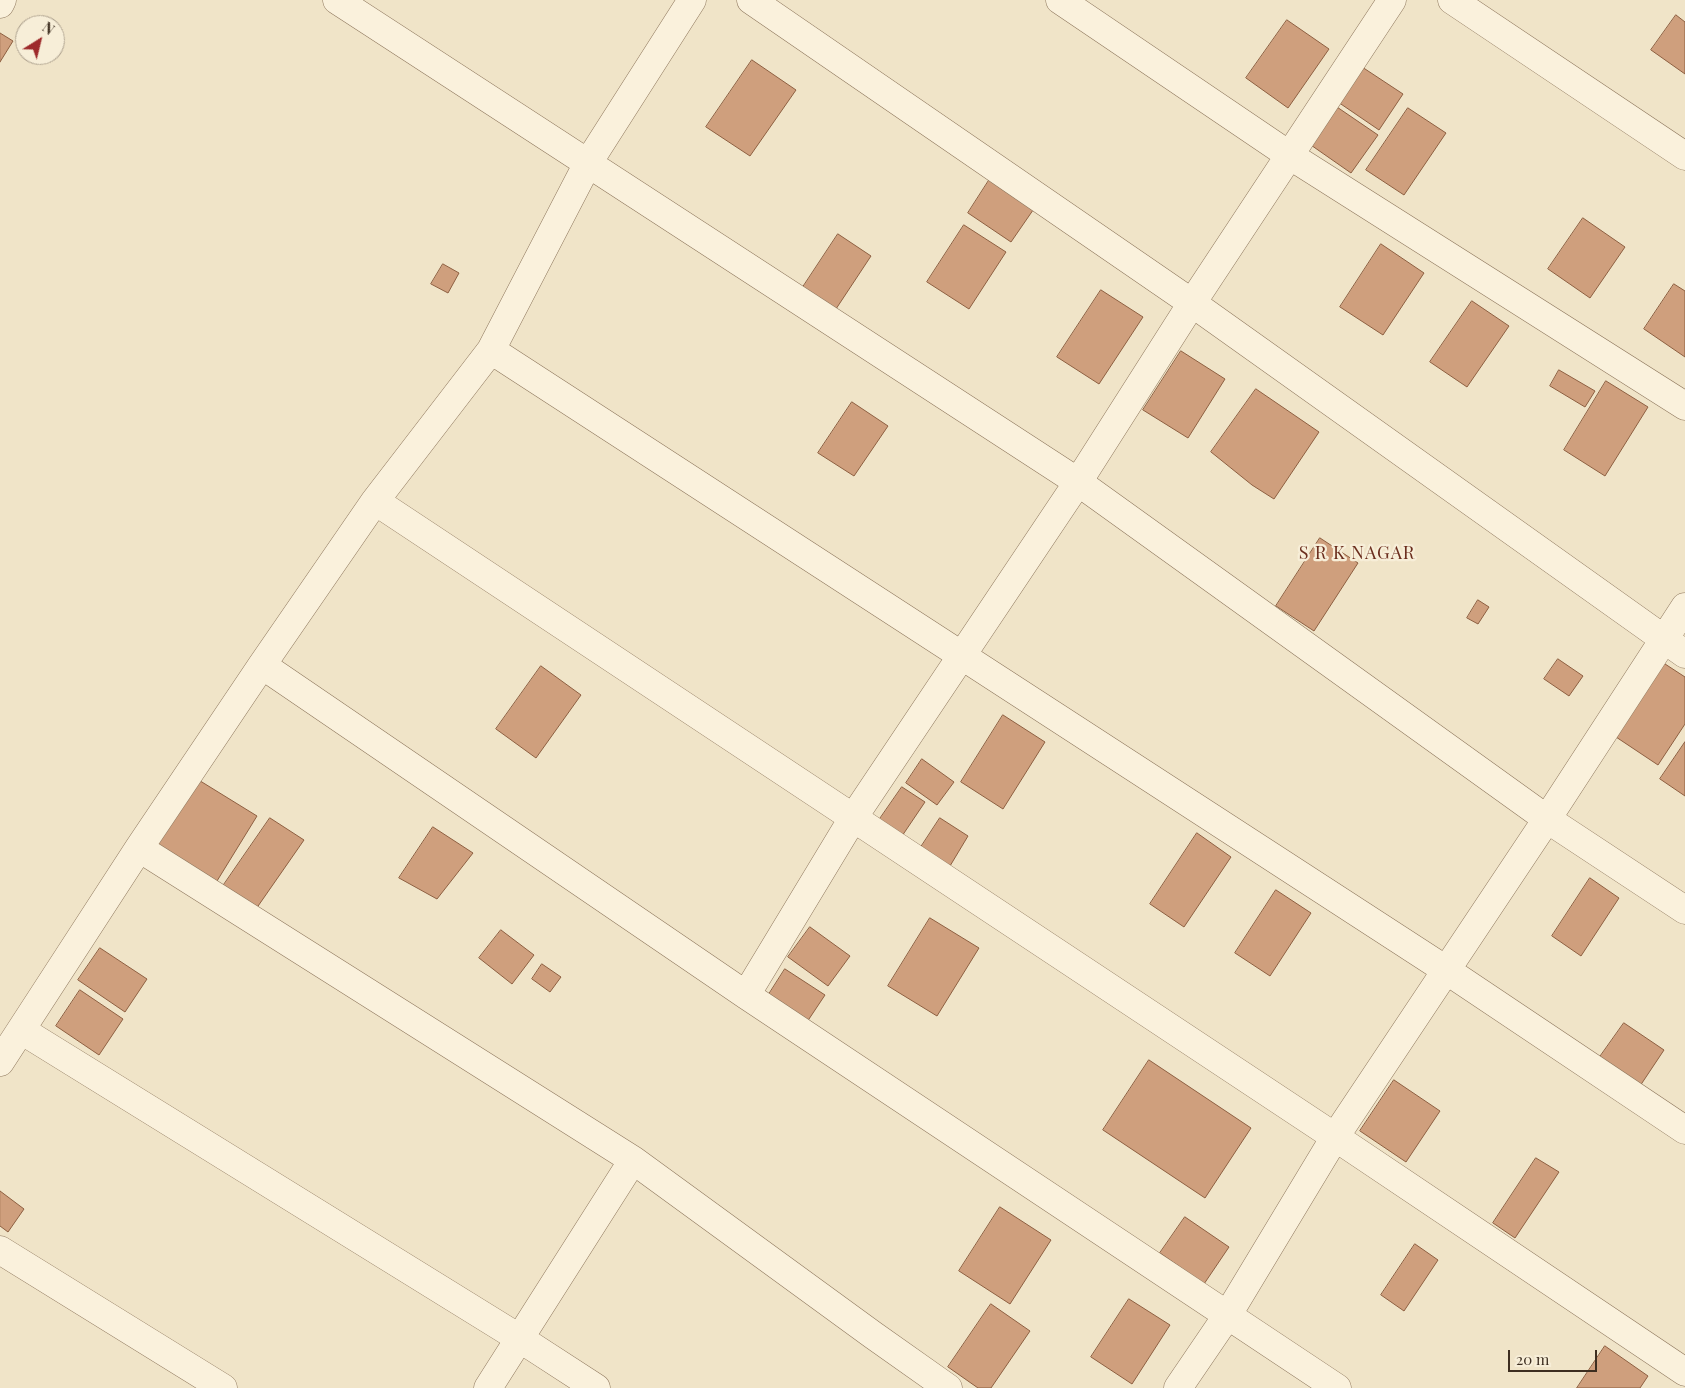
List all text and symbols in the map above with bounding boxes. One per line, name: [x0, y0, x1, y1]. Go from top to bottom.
north arrow: [15, 15, 65, 65]
text: N: [39, 18, 58, 39]
district label: S R K NAGAR: [1297, 542, 1417, 564]
scale bar: [1510, 1340, 1599, 1372]
text: 20 m: [1516, 1349, 1549, 1369]

